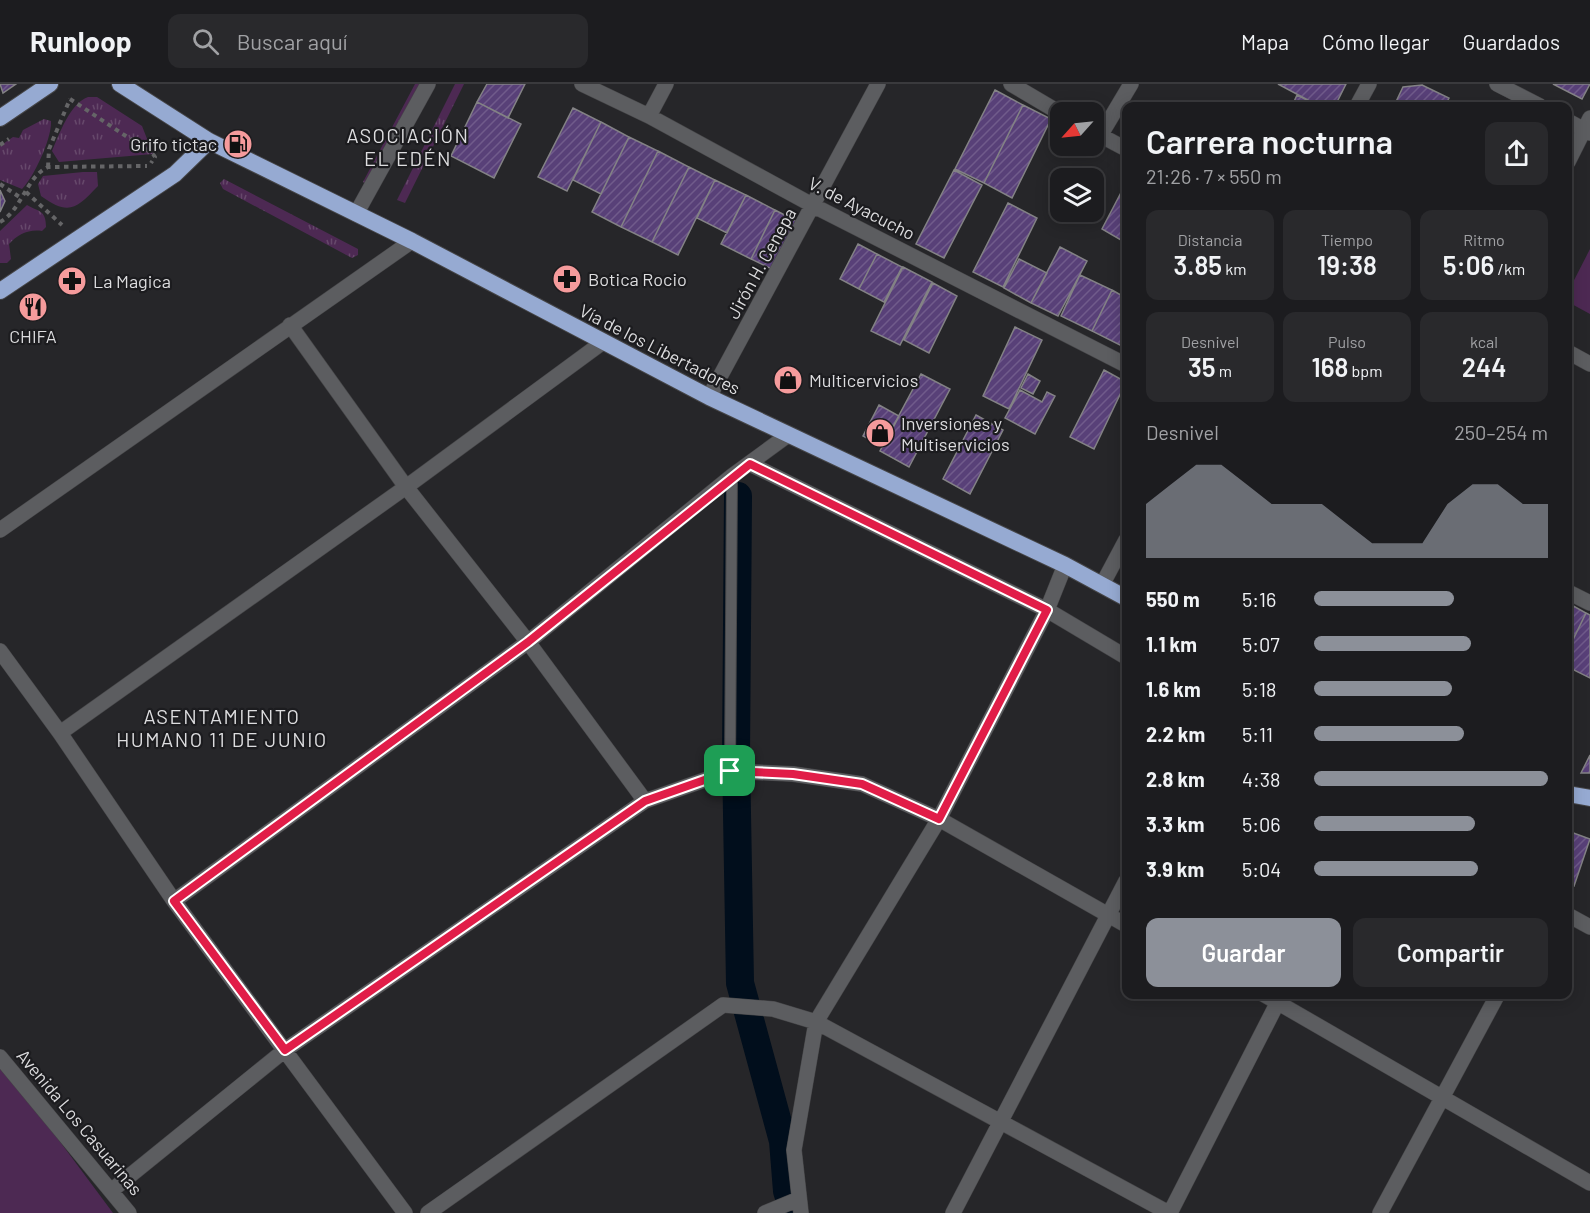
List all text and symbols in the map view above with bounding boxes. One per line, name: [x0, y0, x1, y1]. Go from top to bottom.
search box: [168, 14, 588, 68]
text: Runloop: [30, 24, 132, 58]
icon: search: [189, 25, 222, 58]
text: Buscar aquí: [237, 28, 348, 54]
text: Mapa: [1241, 29, 1289, 54]
text: Cómo llegar: [1322, 29, 1429, 54]
text: Guardados: [1462, 29, 1560, 54]
north arrow: [1050, 102, 1104, 156]
map controls: [1050, 102, 1104, 222]
text: Carrera nocturna: [1146, 121, 1393, 161]
button: share: [1485, 122, 1548, 185]
district label: ASOCIACIÓN EL EDÉN: [346, 123, 470, 170]
fuel station icon: Grifo tictac: [222, 128, 254, 160]
place label: Grifo tictac: [130, 133, 217, 155]
text: 21:26 · 7 × 550 m: [1146, 164, 1282, 188]
button: layers: [1050, 168, 1104, 222]
street label: V. de Ayacucho: [805, 172, 919, 244]
street label: Jirón H. Cenepa: [721, 204, 801, 322]
text: Distancia: [1178, 230, 1242, 249]
text: Tiempo: [1321, 230, 1373, 249]
text: Ritmo: [1463, 230, 1505, 249]
text: 3.85: [1174, 249, 1222, 280]
text: 19:38: [1317, 249, 1377, 280]
text: 5:06: [1443, 249, 1494, 280]
text: km: [1222, 259, 1247, 278]
text: /km: [1494, 259, 1525, 278]
pharmacy icon: Botica Rocio: [551, 263, 583, 295]
pharmacy icon: La Magica: [56, 265, 88, 297]
place label: Botica Rocio: [588, 268, 687, 290]
place label: La Magica: [93, 270, 171, 292]
restaurant icon: CHIFA: [17, 291, 49, 323]
street label: Vía de los Libertadores: [576, 299, 744, 399]
place label: CHIFA: [9, 325, 57, 347]
text: Desnivel: [1181, 332, 1239, 351]
text: Pulso: [1328, 332, 1366, 351]
text: kcal: [1470, 332, 1498, 351]
text: 35: [1188, 351, 1216, 382]
text: 168: [1312, 351, 1348, 382]
text: 244: [1462, 351, 1506, 382]
text: m: [1216, 361, 1232, 380]
text: bpm: [1348, 361, 1382, 380]
shop icon: Multicervicios: [772, 364, 804, 396]
place label: Multicervicios: [809, 369, 918, 391]
place label: Inversiones y Multiservicios: [901, 412, 1010, 455]
shop icon: Inversiones y Multiservicios: [864, 417, 896, 449]
text: Desnivel: [1146, 420, 1219, 444]
text: 250–254 m: [1454, 420, 1548, 444]
text: 550 m: [1146, 587, 1200, 611]
text: 5:16: [1242, 587, 1276, 611]
text: 1.1 km: [1146, 632, 1197, 656]
text: 5:07: [1242, 632, 1280, 656]
text: 1.6 km: [1146, 677, 1201, 701]
text: 5:18: [1242, 677, 1276, 701]
district label: ASENTAMIENTO HUMANO 11 DE JUNIO: [116, 704, 328, 751]
text: 2.2 km: [1146, 722, 1205, 746]
text: 5:11: [1242, 722, 1273, 746]
pin: [704, 745, 755, 796]
icon: arrive: [713, 754, 746, 787]
text: 2.8 km: [1146, 767, 1205, 791]
text: 4:38: [1242, 767, 1281, 791]
text: 3.3 km: [1146, 812, 1204, 836]
text: 5:06: [1242, 812, 1281, 836]
text: 3.9 km: [1146, 857, 1204, 881]
text: 5:04: [1242, 857, 1281, 881]
button: Guardar: [1146, 918, 1341, 987]
button: Compartir: [1353, 918, 1548, 987]
street label: Avenida Los Casuarinas: [13, 1045, 147, 1199]

